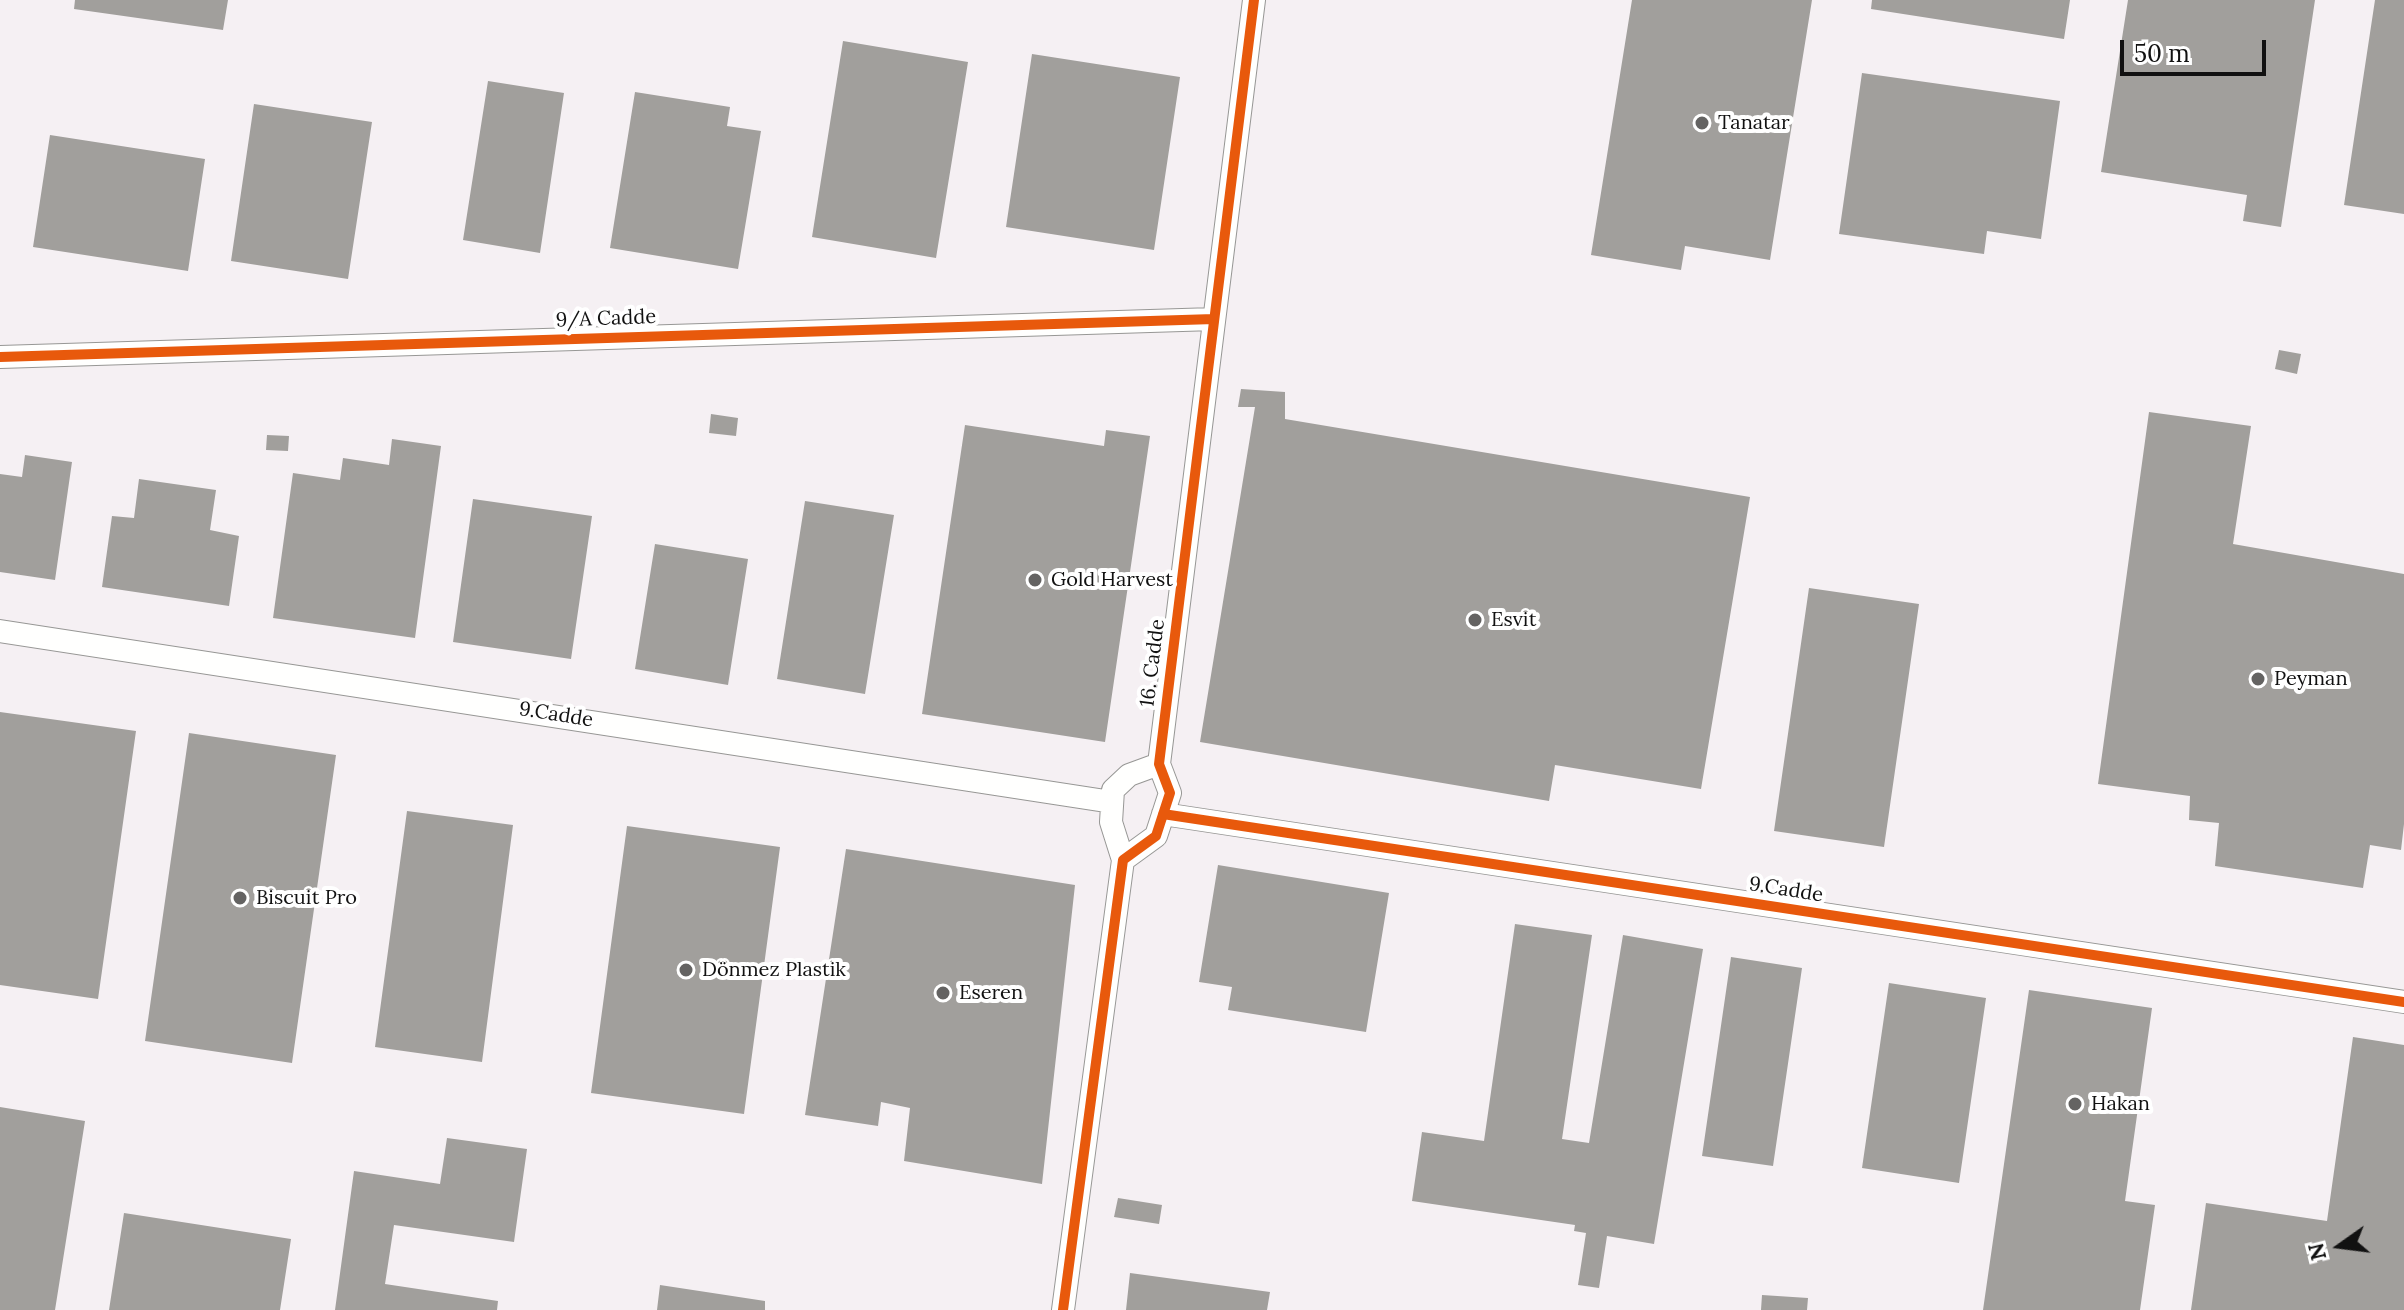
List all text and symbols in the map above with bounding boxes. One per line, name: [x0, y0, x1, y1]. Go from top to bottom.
scale bar: [2124, 24, 2270, 74]
text: 50 m: [2134, 38, 2190, 69]
place label: Tanatar: [1718, 111, 1790, 135]
marker: Tanatar: [1693, 114, 1711, 132]
street label: 9/A Cadde: [555, 305, 657, 333]
place label: Gold Harvest: [1051, 568, 1173, 592]
marker: Gold Harvest: [1026, 571, 1044, 589]
place label: Esvit: [1491, 608, 1536, 632]
marker: Esvit: [1466, 611, 1484, 629]
street label: 16. Cadde: [1136, 618, 1170, 708]
place label: Peyman: [2274, 667, 2348, 691]
marker: Peyman: [2249, 670, 2267, 688]
street label: 9.Cadde: [517, 697, 595, 733]
street label: 9.Cadde: [1747, 872, 1825, 908]
place label: Biscuit Pro: [256, 886, 357, 910]
marker: Biscuit Pro: [231, 889, 249, 907]
place label: Dönmez Plastik: [702, 958, 846, 982]
marker: Dönmez Plastik: [677, 961, 695, 979]
place label: Eseren: [959, 981, 1023, 1005]
marker: Eseren: [934, 984, 952, 1002]
place label: Hakan: [2091, 1092, 2150, 1116]
marker: Hakan: [2066, 1095, 2084, 1113]
north arrow: [2300, 1206, 2380, 1286]
text: N: [2301, 1240, 2332, 1263]

